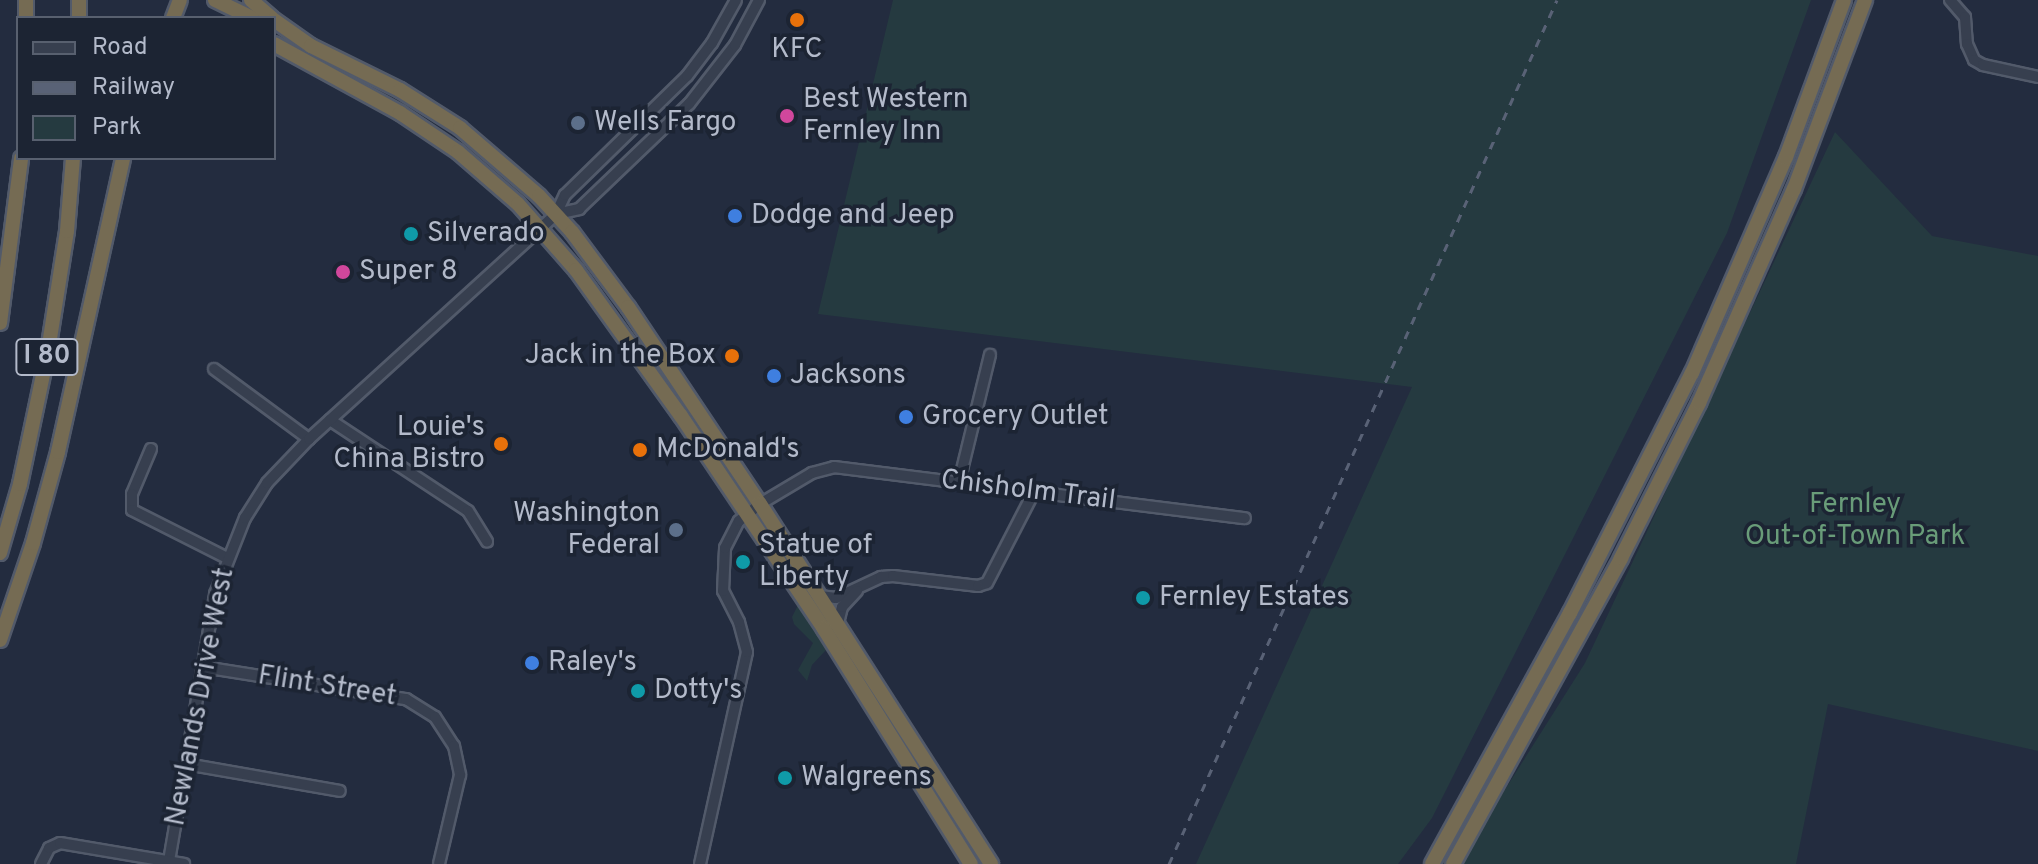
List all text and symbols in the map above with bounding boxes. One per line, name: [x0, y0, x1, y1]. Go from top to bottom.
marker: KFC: [788, 11, 806, 29]
legend: [16, 16, 276, 160]
text: Road: [92, 33, 148, 63]
place label: KFC: [771, 33, 823, 67]
text: Railway: [92, 73, 175, 103]
place label: Best Western Fernley Inn: [803, 83, 969, 149]
place label: Wells Fargo: [594, 106, 736, 140]
marker: Best Western Fernley Inn: [778, 107, 796, 125]
text: Park: [92, 113, 142, 143]
marker: Wells Fargo: [569, 114, 587, 132]
place label: Dodge and Jeep: [751, 199, 955, 233]
marker: Dodge and Jeep: [726, 207, 744, 225]
place label: Silverado: [427, 217, 545, 251]
marker: Silverado: [402, 225, 420, 243]
place label: Super 8: [359, 255, 458, 289]
marker: Super 8: [334, 263, 352, 281]
road number: I 80: [15, 335, 79, 379]
place label: Jack in the Box: [525, 339, 716, 373]
marker: Jack in the Box: [723, 347, 741, 365]
place label: Jacksons: [790, 359, 906, 393]
marker: Jacksons: [765, 367, 783, 385]
place label: Grocery Outlet: [922, 400, 1109, 434]
marker: Grocery Outlet: [897, 408, 915, 426]
place label: Louie's China Bistro: [333, 411, 485, 477]
place label: McDonald's: [656, 433, 800, 467]
marker: Louie's China Bistro: [492, 435, 510, 453]
marker: McDonald's: [631, 441, 649, 459]
street label: Chisholm Trail: [938, 464, 1118, 518]
park label: Fernley Out-of-Town Park: [1745, 488, 1965, 554]
place label: Washington Federal: [513, 497, 660, 563]
marker: Washington Federal: [667, 521, 685, 539]
place label: Statue of Liberty: [759, 529, 872, 595]
marker: Statue of Liberty: [734, 553, 752, 571]
street label: Newlands Drive West: [159, 565, 243, 829]
place label: Fernley Estates: [1159, 581, 1350, 615]
marker: Fernley Estates: [1134, 589, 1152, 607]
place label: Raley's: [548, 646, 637, 680]
marker: Raley's: [523, 654, 541, 672]
street label: Flint Street: [255, 659, 399, 715]
place label: Dotty's: [654, 674, 742, 708]
marker: Dotty's: [629, 682, 647, 700]
place label: Walgreens: [801, 761, 932, 795]
marker: Walgreens: [776, 769, 794, 787]

